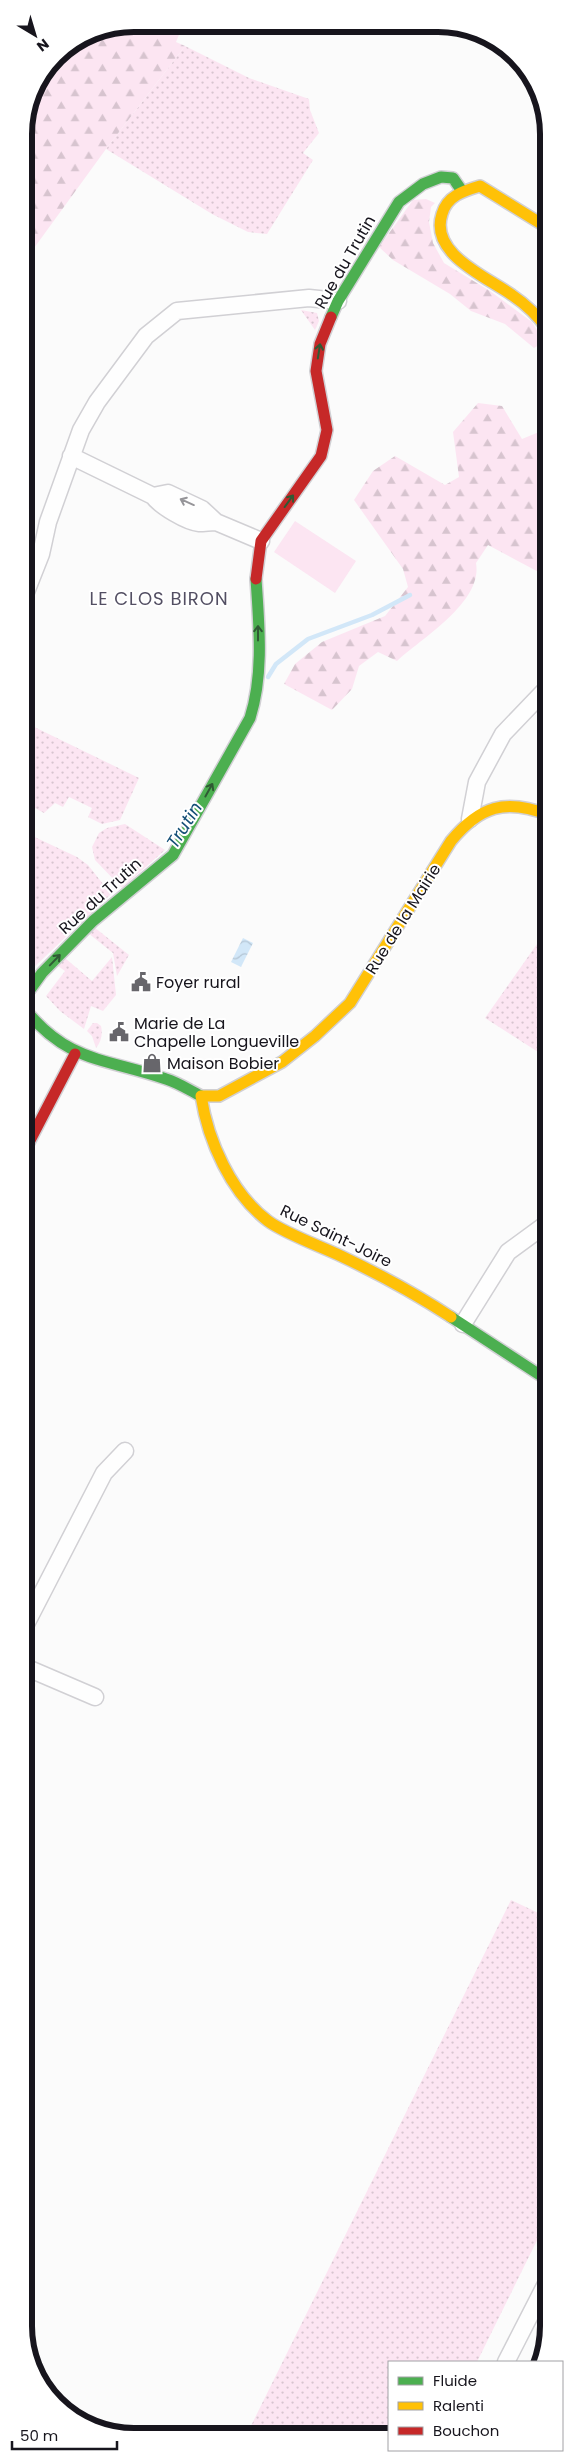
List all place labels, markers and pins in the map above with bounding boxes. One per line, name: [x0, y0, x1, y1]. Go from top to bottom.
public building icon: Foyer rural: [130, 971, 152, 993]
place label: Foyer rural: [156, 971, 240, 994]
place label: Marie de La Chapelle Longueville: [134, 1012, 299, 1053]
public building icon: Marie de La Chapelle Longueville: [108, 1021, 130, 1043]
shop icon: Maison Bobier: [141, 1052, 163, 1074]
place label: Maison Bobier: [167, 1052, 279, 1075]

